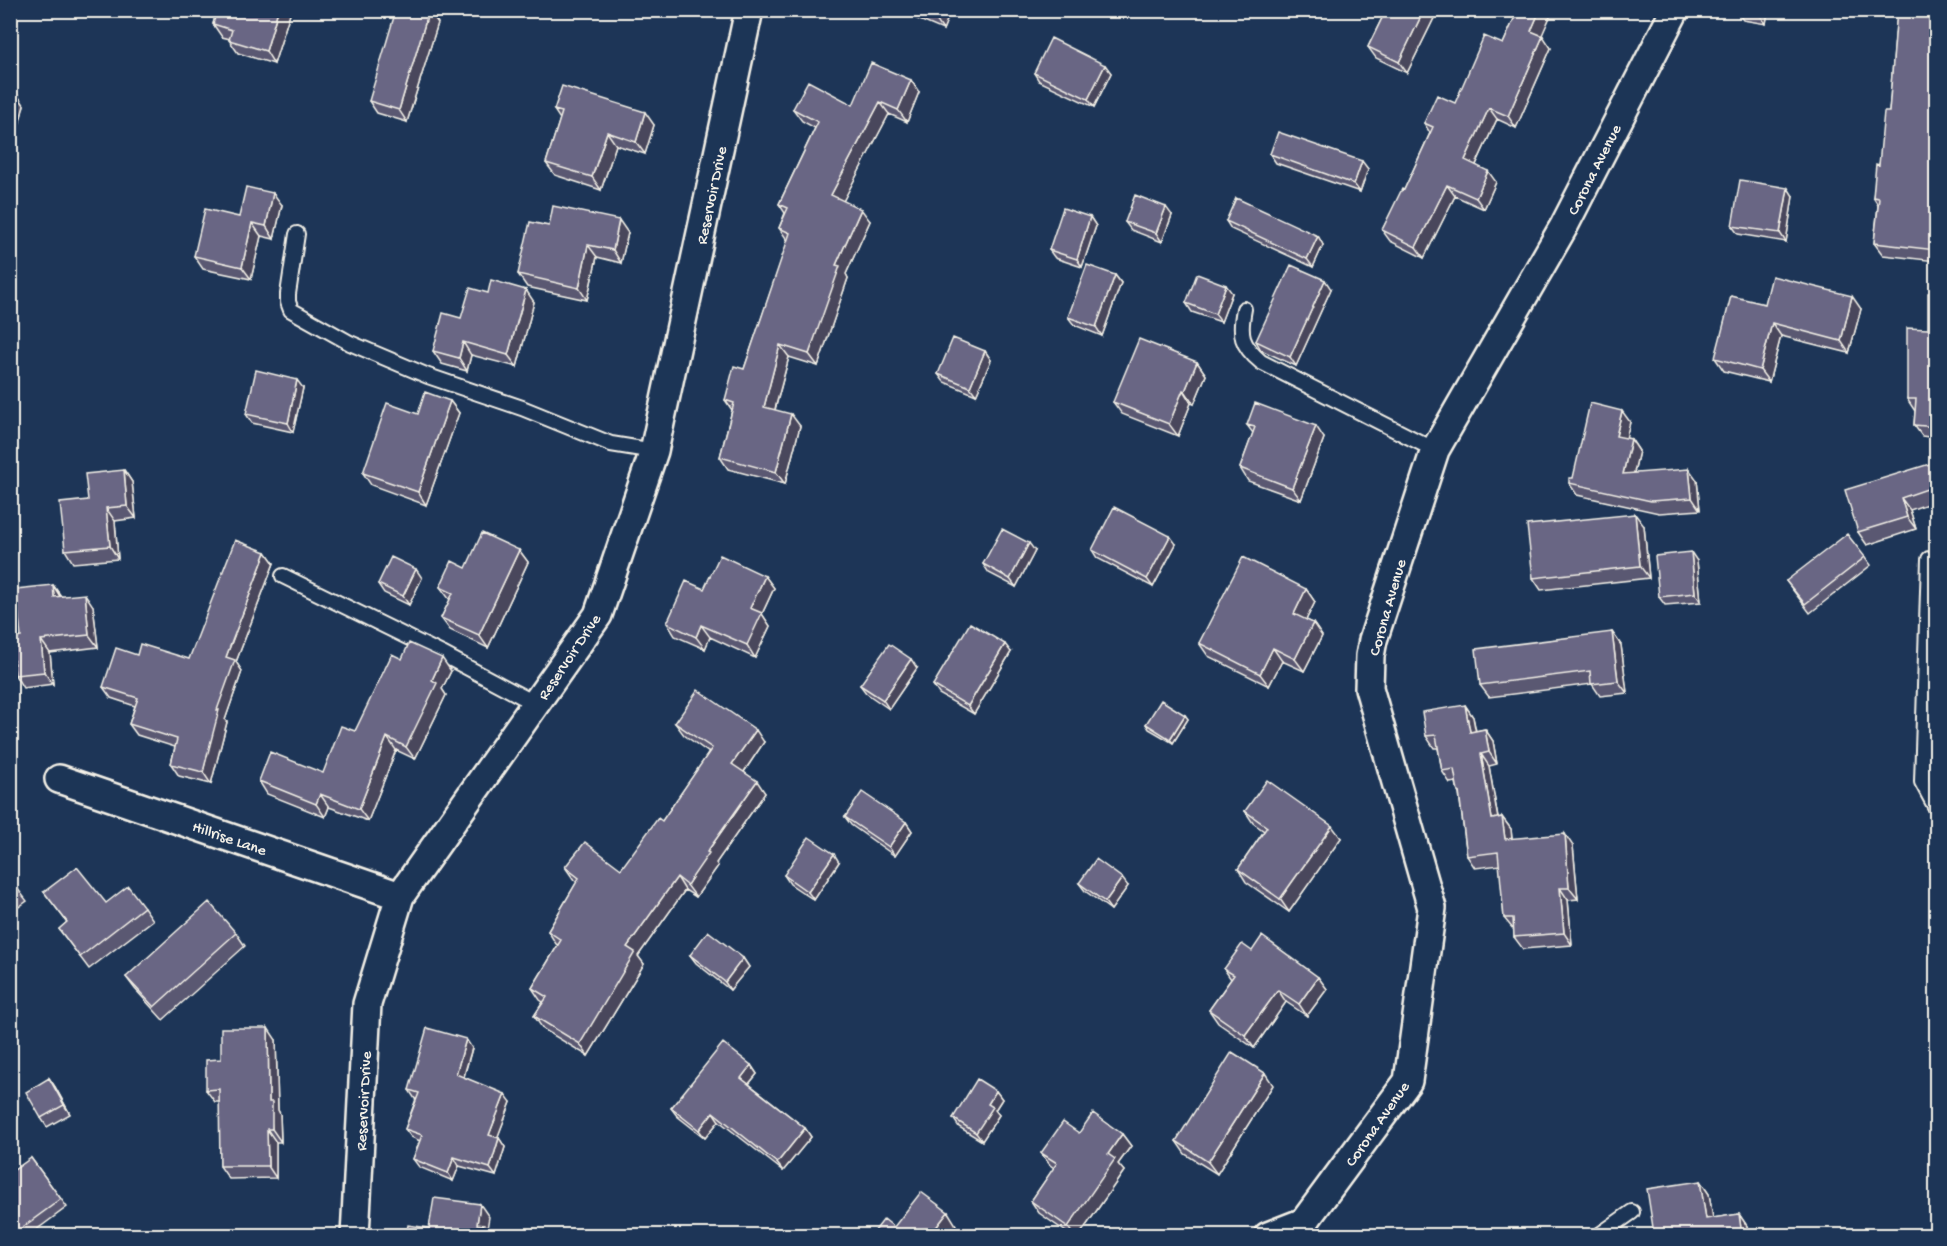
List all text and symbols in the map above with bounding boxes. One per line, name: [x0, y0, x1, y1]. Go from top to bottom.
street label: Corona Avenue: [1565, 121, 1627, 219]
street label: Reservoir Drive: [694, 144, 733, 246]
street label: Corona Avenue: [1367, 557, 1412, 658]
street label: Reservoir Drive: [535, 611, 607, 705]
street label: Hillrise Lane: [189, 819, 269, 862]
street label: Reservoir Drive: [353, 1050, 378, 1151]
street label: Corona Avenue: [1343, 1078, 1416, 1171]

